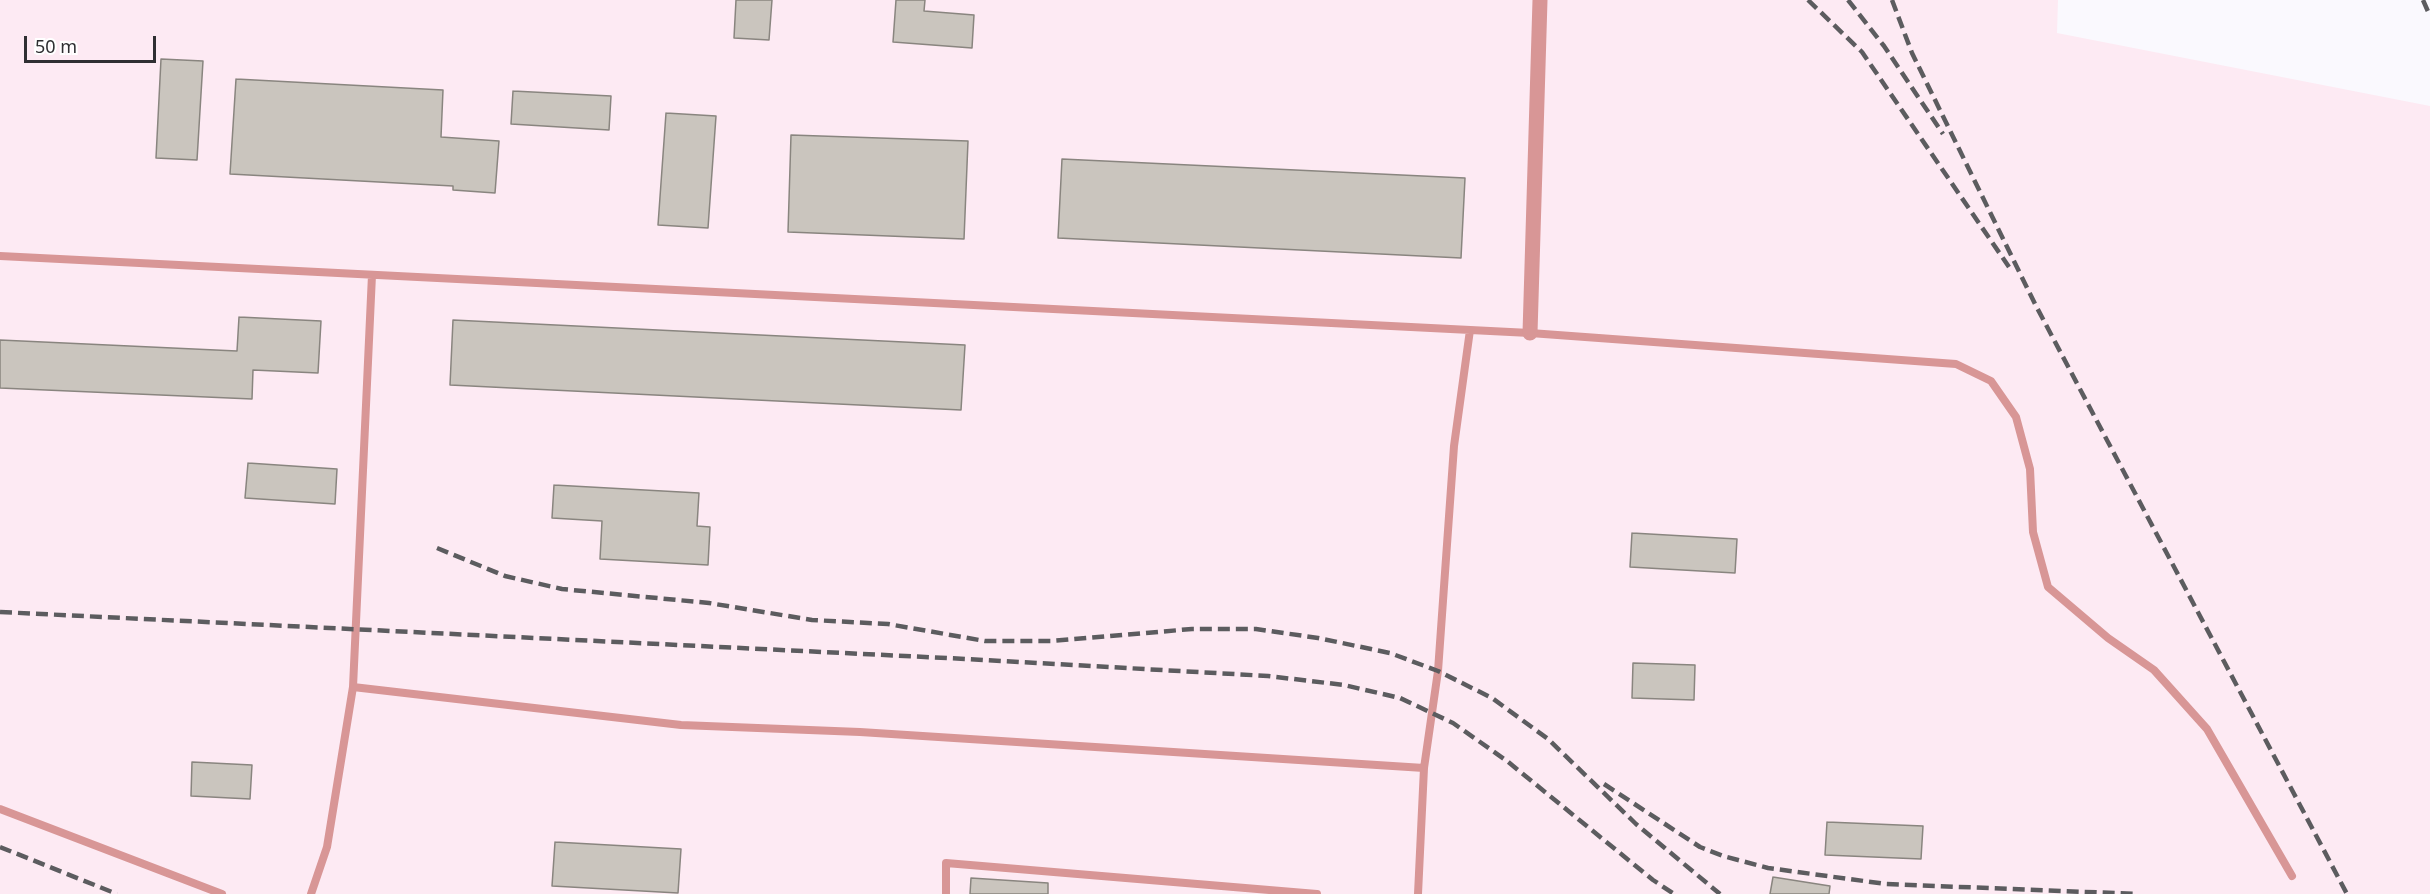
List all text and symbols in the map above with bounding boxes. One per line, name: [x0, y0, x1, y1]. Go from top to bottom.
scale bar: [27, 24, 159, 62]
text: 50 m: [35, 34, 77, 58]

